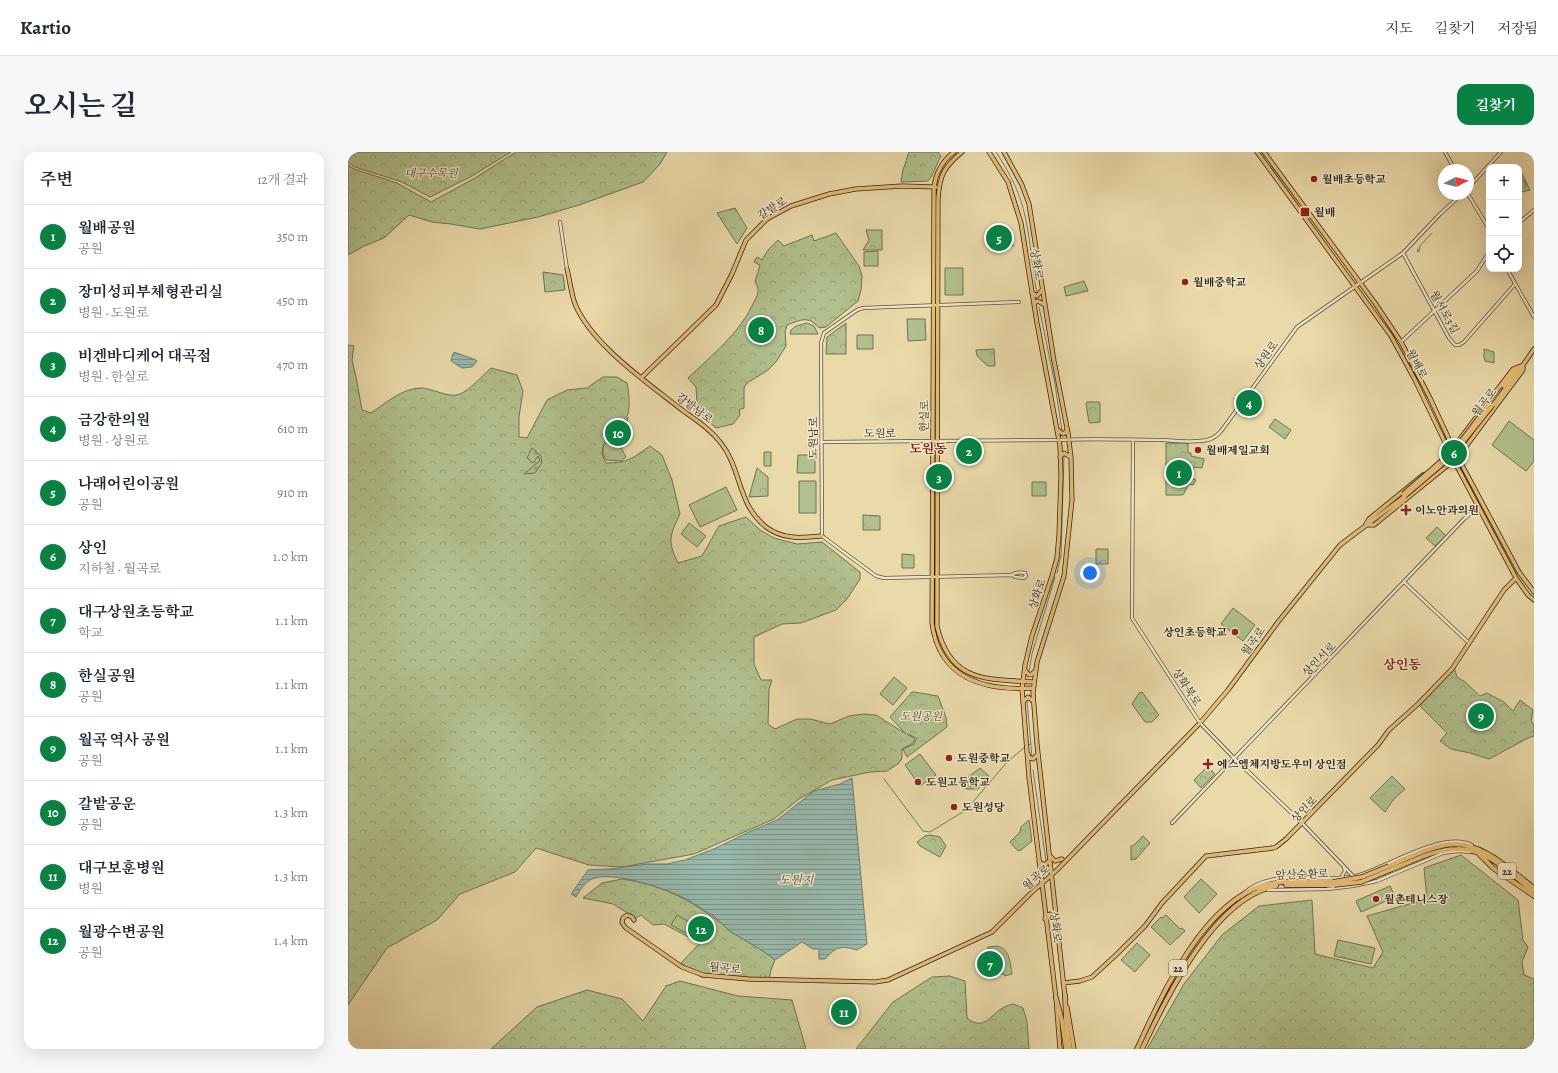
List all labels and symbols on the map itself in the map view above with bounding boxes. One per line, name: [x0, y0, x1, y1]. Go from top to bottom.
north arrow: [1438, 164, 1474, 200]
park label: 대구수목원: [404, 166, 459, 181]
place label: 월배초등학교: [1322, 172, 1386, 187]
marker: 월배초등학교: [1309, 174, 1319, 184]
street label: 갈밭로: [755, 193, 790, 223]
place label: 월배: [1314, 205, 1335, 220]
marker: 월배: [1299, 206, 1311, 218]
pin: 5: [986, 223, 1012, 253]
street label: 상화로: [1027, 247, 1046, 281]
place label: 월배중학교: [1193, 275, 1247, 290]
marker: 월배중학교: [1180, 277, 1190, 287]
street label: 월서로3길: [1427, 288, 1463, 336]
pin: 8: [748, 315, 774, 345]
street label: 상원로: [1251, 338, 1282, 373]
street label: 월배로: [1402, 347, 1431, 382]
street label: 월곡로: [1469, 385, 1500, 420]
pin: 4: [1236, 388, 1262, 418]
street label: 갈밭남로: [673, 390, 716, 427]
street label: 한실로: [917, 400, 932, 432]
street label: 도원남로: [806, 416, 821, 459]
pin: 10: [605, 418, 631, 448]
street label: 도원로: [864, 426, 896, 441]
pin: 2: [956, 436, 982, 466]
pin: 6: [1441, 438, 1467, 468]
district label: 도원동: [909, 440, 947, 457]
place label: 월배제일교회: [1206, 443, 1270, 458]
marker: 월배제일교회: [1193, 445, 1203, 455]
pin: 1: [1166, 458, 1192, 488]
pin: 3: [926, 462, 952, 492]
place label: 이노안과의원: [1415, 503, 1479, 518]
marker: 이노안과의원: [1400, 504, 1412, 516]
your location: [1080, 563, 1100, 583]
street label: 상화로: [1025, 576, 1050, 612]
street label: 월곡로: [1238, 624, 1269, 659]
place label: 상인초등학교: [1163, 625, 1227, 640]
marker: 상인초등학교: [1230, 627, 1240, 637]
street label: 상인서로: [1299, 639, 1340, 680]
district label: 상인동: [1383, 656, 1421, 673]
street label: 상화북로: [1169, 665, 1205, 709]
pin: 9: [1468, 701, 1494, 731]
park label: 도원공원: [900, 709, 944, 724]
place label: 도원중학교: [957, 751, 1011, 766]
marker: 도원중학교: [944, 753, 954, 763]
place label: 에스엠체지방도우미 상인점: [1217, 757, 1346, 772]
marker: 에스엠체지방도우미 상인점: [1202, 758, 1214, 770]
place label: 도원고등학교: [926, 775, 990, 790]
marker: 도원고등학교: [913, 777, 923, 787]
street label: 상인로: [1288, 792, 1321, 826]
place label: 도원성당: [962, 800, 1005, 815]
marker: 도원성당: [949, 802, 959, 812]
street label: 월곡로: [1019, 861, 1053, 894]
road number: 22: [1498, 863, 1516, 879]
street label: 앞산순환로: [1275, 866, 1329, 883]
water label: 도원지: [779, 872, 815, 888]
place label: 월촌테니스장: [1384, 892, 1448, 907]
marker: 월촌테니스장: [1371, 894, 1381, 904]
street label: 상화로: [1046, 910, 1065, 944]
pin: 12: [688, 914, 714, 944]
pin: 7: [977, 949, 1003, 979]
street label: 월곡로: [708, 960, 742, 977]
road number: 22: [1169, 960, 1187, 976]
pin: 11: [831, 997, 857, 1027]

